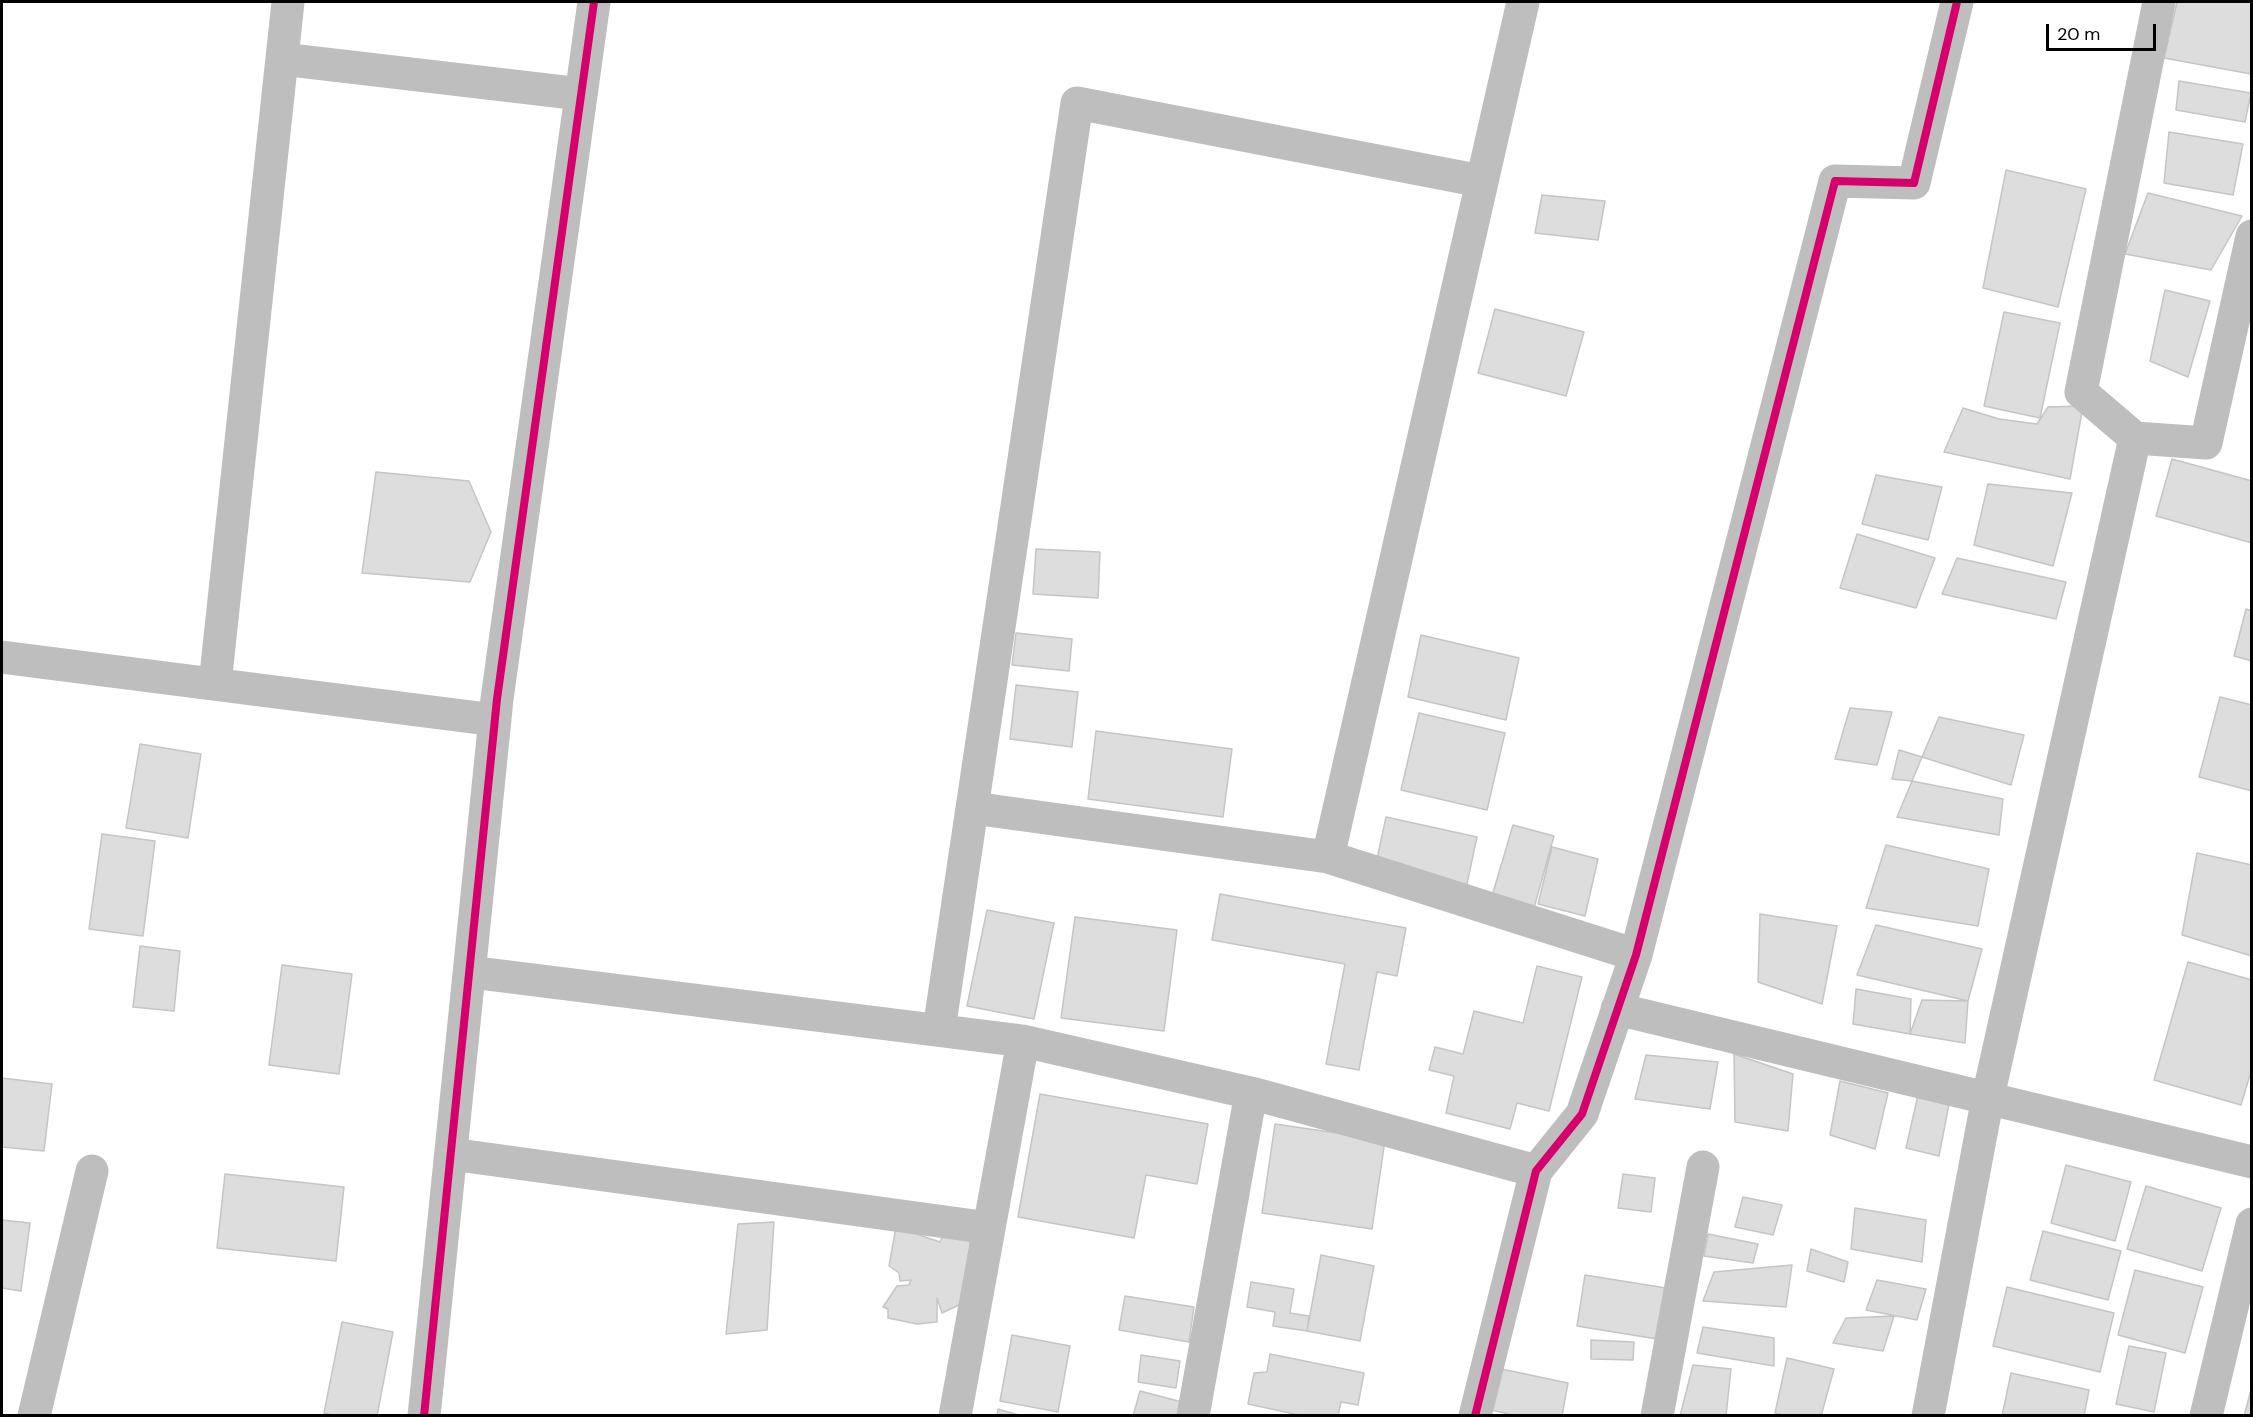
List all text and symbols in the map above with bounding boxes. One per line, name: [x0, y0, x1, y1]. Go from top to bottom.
scale bar: [2049, 12, 2158, 50]
text: 20 m: [2057, 22, 2100, 46]

